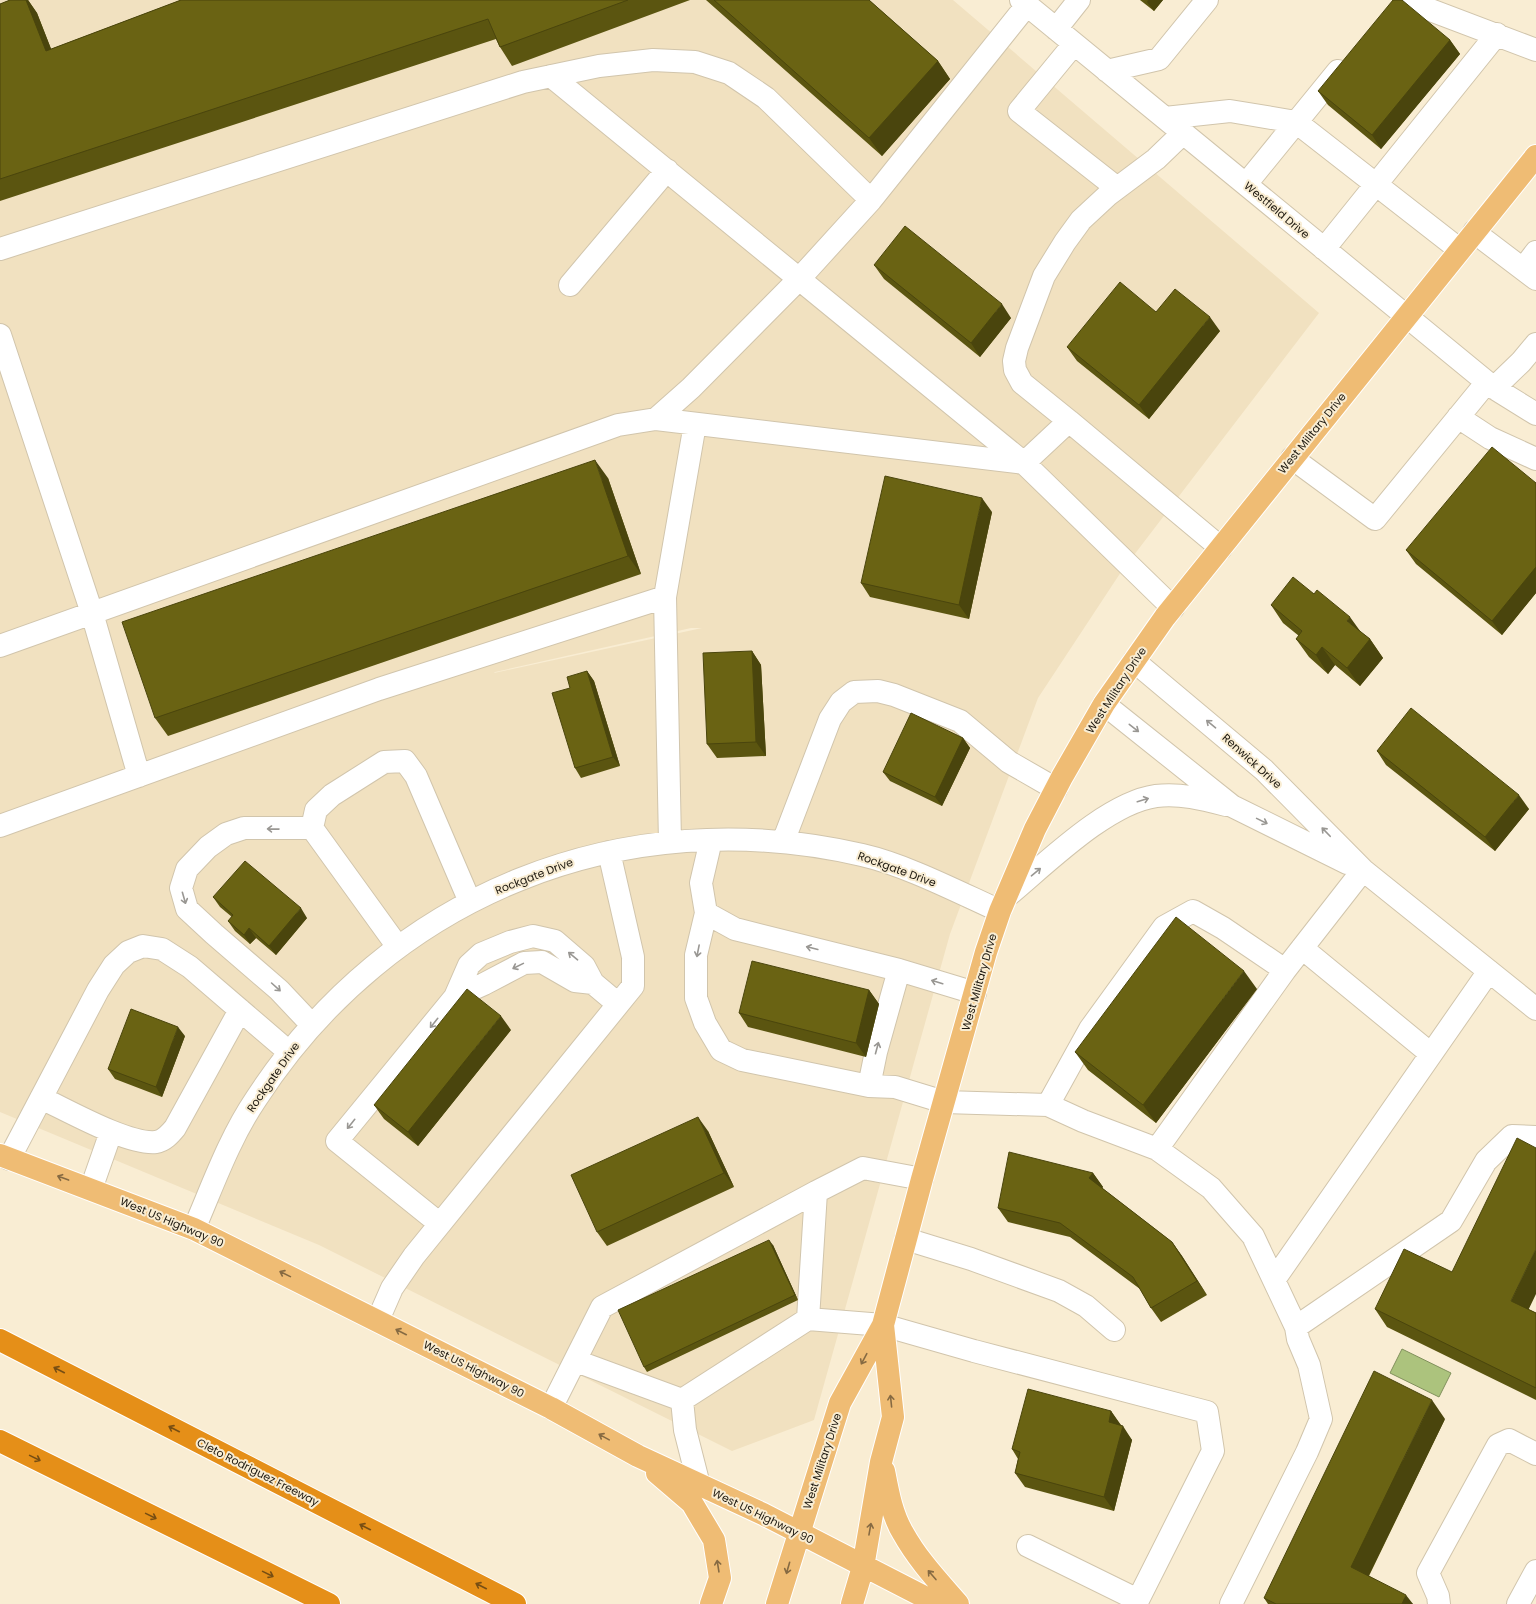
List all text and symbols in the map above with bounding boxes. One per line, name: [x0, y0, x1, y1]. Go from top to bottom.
street label: Westfield Drive: [1241, 178, 1313, 242]
street label: West Military Drive: [1274, 389, 1350, 477]
street label: West Military Drive: [1082, 644, 1150, 736]
one-way arrow: [1205, 720, 1216, 729]
one-way arrow: [1129, 724, 1140, 733]
street label: Renwick Drive: [1219, 730, 1285, 792]
one-way arrow: [1137, 796, 1150, 803]
one-way arrow: [1256, 818, 1268, 825]
one-way arrow: [267, 825, 280, 833]
one-way arrow: [1321, 827, 1331, 837]
street label: Rockgate Drive: [856, 847, 939, 891]
street label: Rockgate Drive: [493, 854, 575, 898]
one-way arrow: [1031, 868, 1042, 877]
one-way arrow: [181, 891, 188, 904]
street label: West Military Drive: [958, 932, 1001, 1032]
one-way arrow: [693, 944, 701, 957]
one-way arrow: [806, 944, 819, 951]
one-way arrow: [567, 952, 578, 961]
one-way arrow: [512, 963, 524, 970]
one-way arrow: [931, 978, 944, 985]
one-way arrow: [271, 983, 281, 992]
one-way arrow: [429, 1018, 438, 1028]
street label: Rockgate Drive: [243, 1039, 303, 1115]
one-way arrow: [874, 1042, 881, 1055]
one-way arrow: [347, 1118, 356, 1129]
one-way arrow: [57, 1174, 69, 1182]
street label: West US Highway 90: [118, 1193, 226, 1251]
one-way arrow: [279, 1270, 291, 1277]
one-way arrow: [396, 1328, 408, 1335]
street label: West US Highway 90: [421, 1337, 527, 1401]
one-way arrow: [860, 1353, 868, 1365]
one-way arrow: [53, 1366, 65, 1373]
one-way arrow: [887, 1395, 895, 1408]
street label: West Military Drive: [799, 1411, 845, 1511]
one-way arrow: [169, 1425, 181, 1432]
one-way arrow: [598, 1433, 610, 1440]
street label: Cleto Rodriguez Freeway: [194, 1434, 323, 1510]
one-way arrow: [29, 1455, 41, 1462]
street label: West US Highway 90: [709, 1484, 817, 1548]
one-way arrow: [145, 1513, 157, 1520]
one-way arrow: [359, 1523, 371, 1530]
one-way arrow: [866, 1523, 874, 1536]
one-way arrow: [714, 1560, 722, 1573]
one-way arrow: [784, 1561, 791, 1574]
one-way arrow: [928, 1569, 937, 1580]
one-way arrow: [262, 1571, 274, 1578]
one-way arrow: [475, 1582, 487, 1589]

